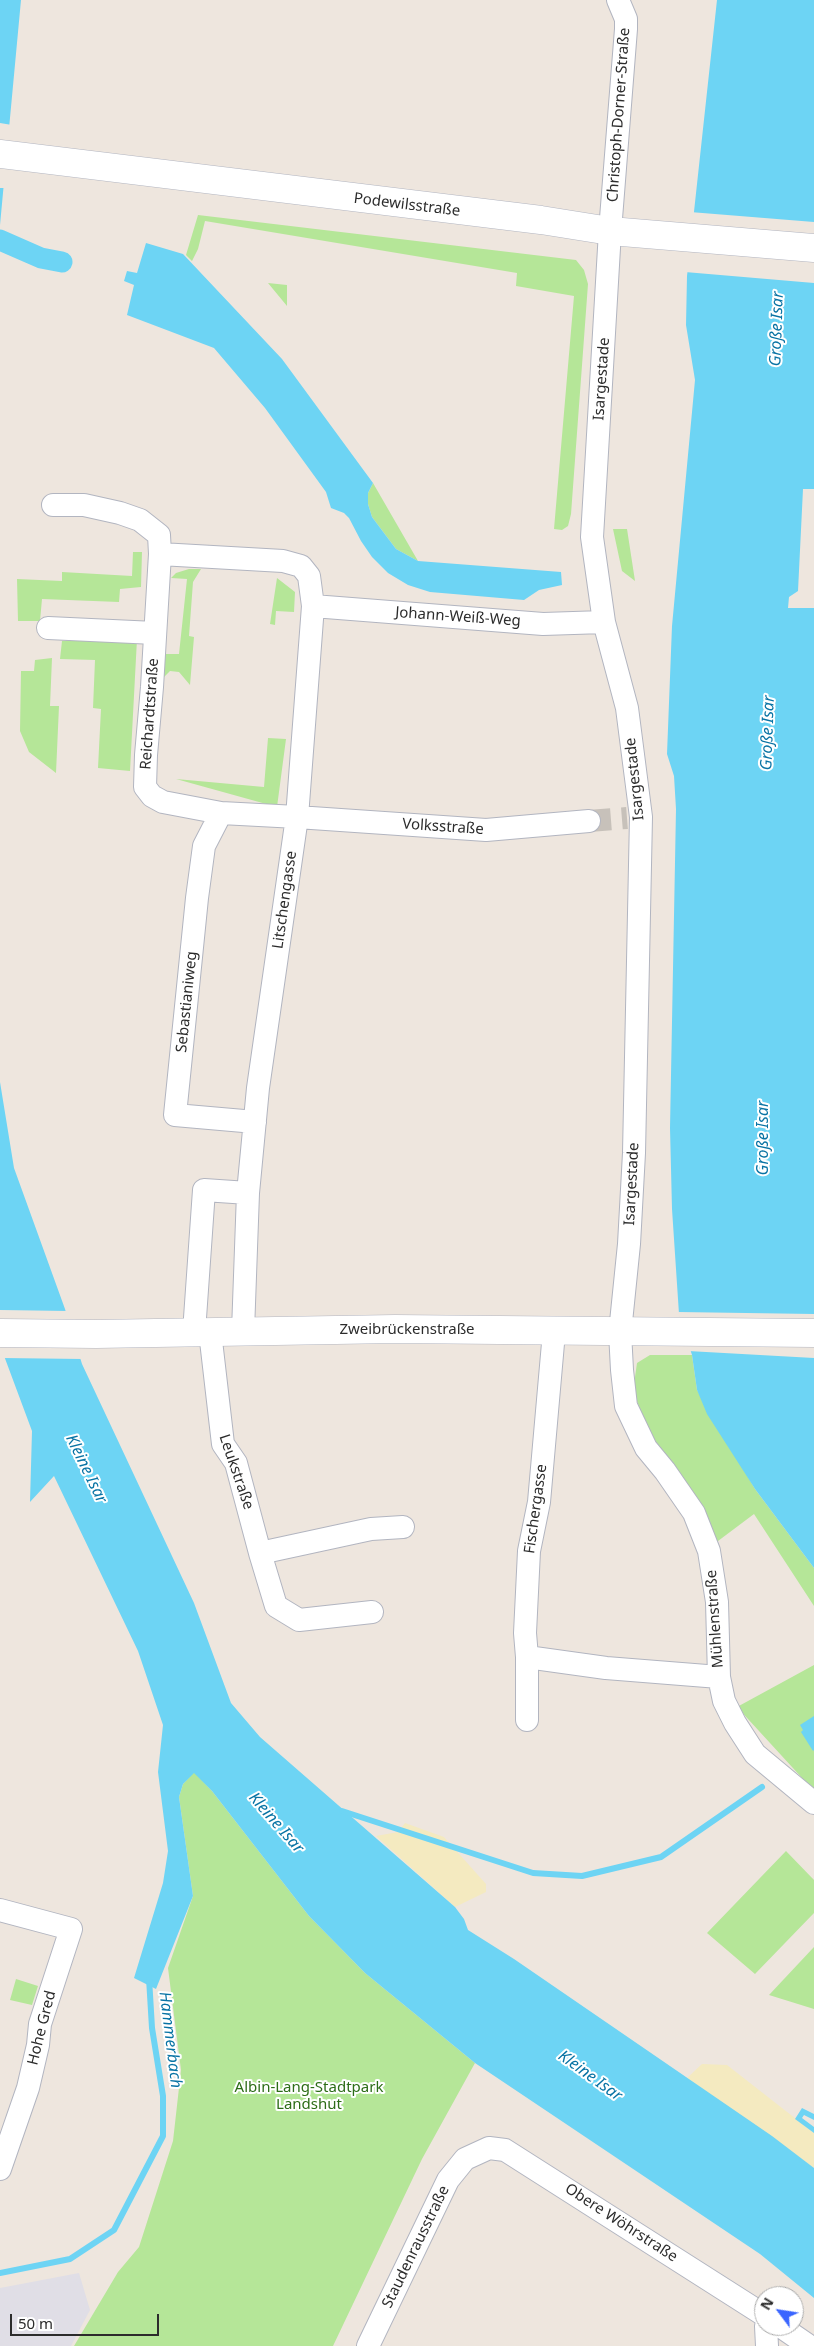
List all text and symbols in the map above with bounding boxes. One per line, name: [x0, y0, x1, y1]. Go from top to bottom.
street label: Christoph-Dorner-Straße: [604, 27, 634, 203]
street label: Podewilsstraße: [353, 190, 461, 220]
water label: Große Isar: [766, 291, 788, 367]
street label: Isargestade: [590, 337, 614, 421]
street label: Johann-Weiß-Weg: [395, 604, 521, 630]
street label: Reichardtstraße: [137, 658, 163, 770]
water label: Große Isar: [757, 695, 779, 771]
street label: Isargestade: [622, 737, 648, 821]
street label: Volksstraße: [402, 815, 484, 839]
street label: Litschengasse: [269, 850, 301, 950]
street label: Sebastianiweg: [173, 950, 201, 1054]
water label: Große Isar: [753, 1101, 773, 1175]
street label: Isargestade: [621, 1142, 643, 1226]
street label: Zweibrückenstraße: [339, 1321, 475, 1339]
water label: Kleine Isar: [61, 1431, 111, 1507]
street label: Leukstraße: [215, 1432, 257, 1512]
street label: Fischergasse: [521, 1463, 551, 1555]
street label: Mühlenstraße: [703, 1569, 727, 1669]
water label: Kleine Isar: [244, 1789, 308, 1857]
street label: Hohe Gred: [24, 1989, 60, 2067]
water label: Hammerbach: [155, 1991, 185, 2089]
water label: Kleine Isar: [554, 2046, 626, 2106]
park label: Albin-Lang-Stadtpark Landshut: [235, 2079, 383, 2114]
street label: Obere Wöhrstraße: [561, 2180, 681, 2266]
street label: Staudenrausstraße: [379, 2183, 453, 2311]
north arrow: [754, 2286, 804, 2336]
text: N: [755, 2294, 778, 2313]
scale bar: [12, 2304, 161, 2336]
text: 50 m: [18, 2313, 53, 2333]

